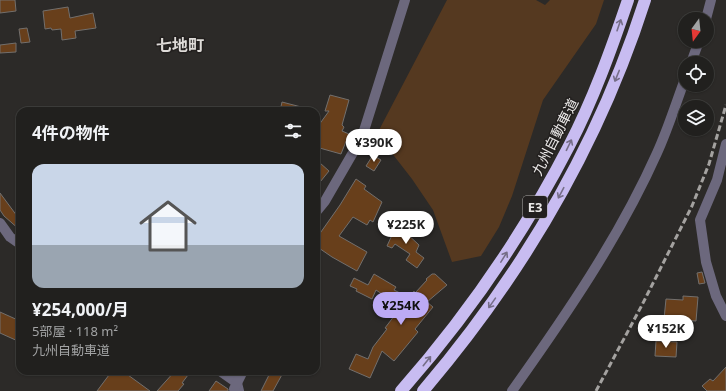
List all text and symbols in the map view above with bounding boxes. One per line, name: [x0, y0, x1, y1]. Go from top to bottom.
north arrow: [678, 12, 714, 48]
map controls: [678, 12, 714, 136]
one-way arrow: [616, 19, 624, 31]
district label: 七地町: [156, 34, 204, 56]
button: locate: [678, 56, 714, 92]
one-way arrow: [613, 70, 621, 82]
street label: 九州自動車道: [527, 95, 582, 179]
button: layers: [678, 100, 714, 136]
icon: filters: [282, 120, 304, 142]
text: 4件の物件: [32, 121, 110, 144]
pin: ¥390K: [346, 129, 402, 163]
text: ¥390K: [355, 133, 393, 151]
one-way arrow: [566, 139, 573, 151]
one-way arrow: [557, 187, 564, 199]
icon: home: [132, 190, 204, 262]
road number: E3: [523, 196, 547, 218]
pin: ¥225K: [378, 211, 434, 245]
text: ¥225K: [387, 215, 425, 233]
one-way arrow: [501, 251, 509, 263]
pin: ¥254K: [373, 292, 429, 326]
text: ¥254K: [382, 296, 420, 314]
one-way arrow: [488, 297, 496, 308]
text: ¥254,000/月: [32, 298, 129, 321]
pin: ¥152K: [638, 315, 694, 349]
text: ¥152K: [647, 319, 685, 337]
text: 5部屋 · 118 m²: [32, 322, 118, 340]
text: 九州自動車道: [32, 341, 110, 359]
one-way arrow: [422, 356, 431, 367]

